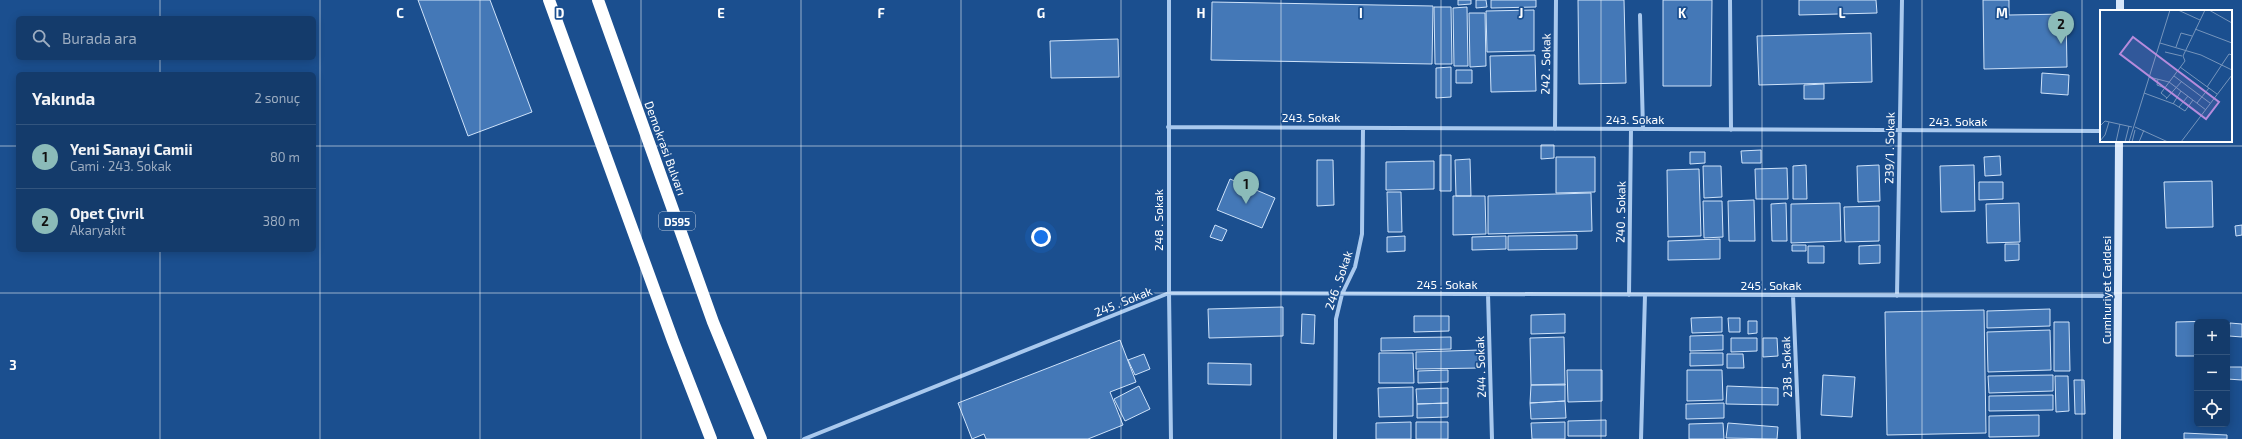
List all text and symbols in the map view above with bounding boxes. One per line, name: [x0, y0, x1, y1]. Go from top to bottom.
text: C: [396, 5, 404, 21]
text: D: [556, 5, 565, 21]
text: E: [717, 5, 725, 21]
text: F: [877, 5, 885, 21]
text: G: [1037, 5, 1045, 21]
text: H: [1197, 5, 1206, 21]
text: I: [1359, 5, 1363, 21]
text: J: [1519, 5, 1523, 21]
text: K: [1678, 5, 1687, 21]
text: L: [1839, 5, 1846, 21]
text: M: [1996, 5, 2008, 21]
inset map: [2100, 10, 2232, 142]
pin: 2: [2048, 11, 2074, 44]
search box: [16, 16, 316, 60]
icon: search: [30, 27, 52, 49]
text: Burada ara: [62, 29, 137, 47]
street label: 242 . Sokak: [1537, 33, 1553, 95]
text: Yakında: [32, 88, 95, 108]
text: 2 sonuç: [254, 90, 300, 106]
street label: Demokrasi Bulvarı: [642, 99, 690, 197]
street label: 243. Sokak: [1282, 110, 1340, 124]
street label: 243. Sokak: [1606, 112, 1664, 126]
street label: 239/1 . Sokak: [1881, 112, 1897, 184]
street label: 243. Sokak: [1929, 114, 1987, 128]
text: Yeni Sanayi Camii: [70, 140, 193, 158]
text: 1: [42, 149, 48, 165]
text: 80 m: [270, 149, 300, 165]
text: Cami · 243. Sokak: [70, 158, 172, 174]
pin: 1: [1233, 171, 1259, 204]
street label: 240 . Sokak: [1612, 181, 1628, 243]
street label: 248 . Sokak: [1151, 189, 1165, 251]
text: Opet Çivril: [70, 204, 144, 222]
road number: D595: [659, 212, 695, 230]
text: 2: [41, 213, 49, 229]
text: 380 m: [263, 213, 300, 229]
text: Akaryakıt: [70, 222, 126, 238]
your location: [1031, 227, 1051, 247]
street label: Cumhuriyet Caddesi: [2099, 236, 2113, 344]
street label: 246 . Sokak: [1321, 249, 1355, 311]
street label: 245 . Sokak: [1416, 277, 1478, 291]
street label: 245 . Sokak: [1740, 278, 1802, 292]
street label: 245 . Sokak: [1092, 283, 1154, 319]
map controls: [2194, 319, 2230, 427]
button: +: [2194, 319, 2230, 355]
street label: 244 . Sokak: [1472, 336, 1488, 398]
street label: 238 . Sokak: [1778, 336, 1794, 398]
button: −: [2194, 355, 2230, 391]
text: 3: [9, 357, 17, 373]
button: locate: [2194, 391, 2230, 427]

